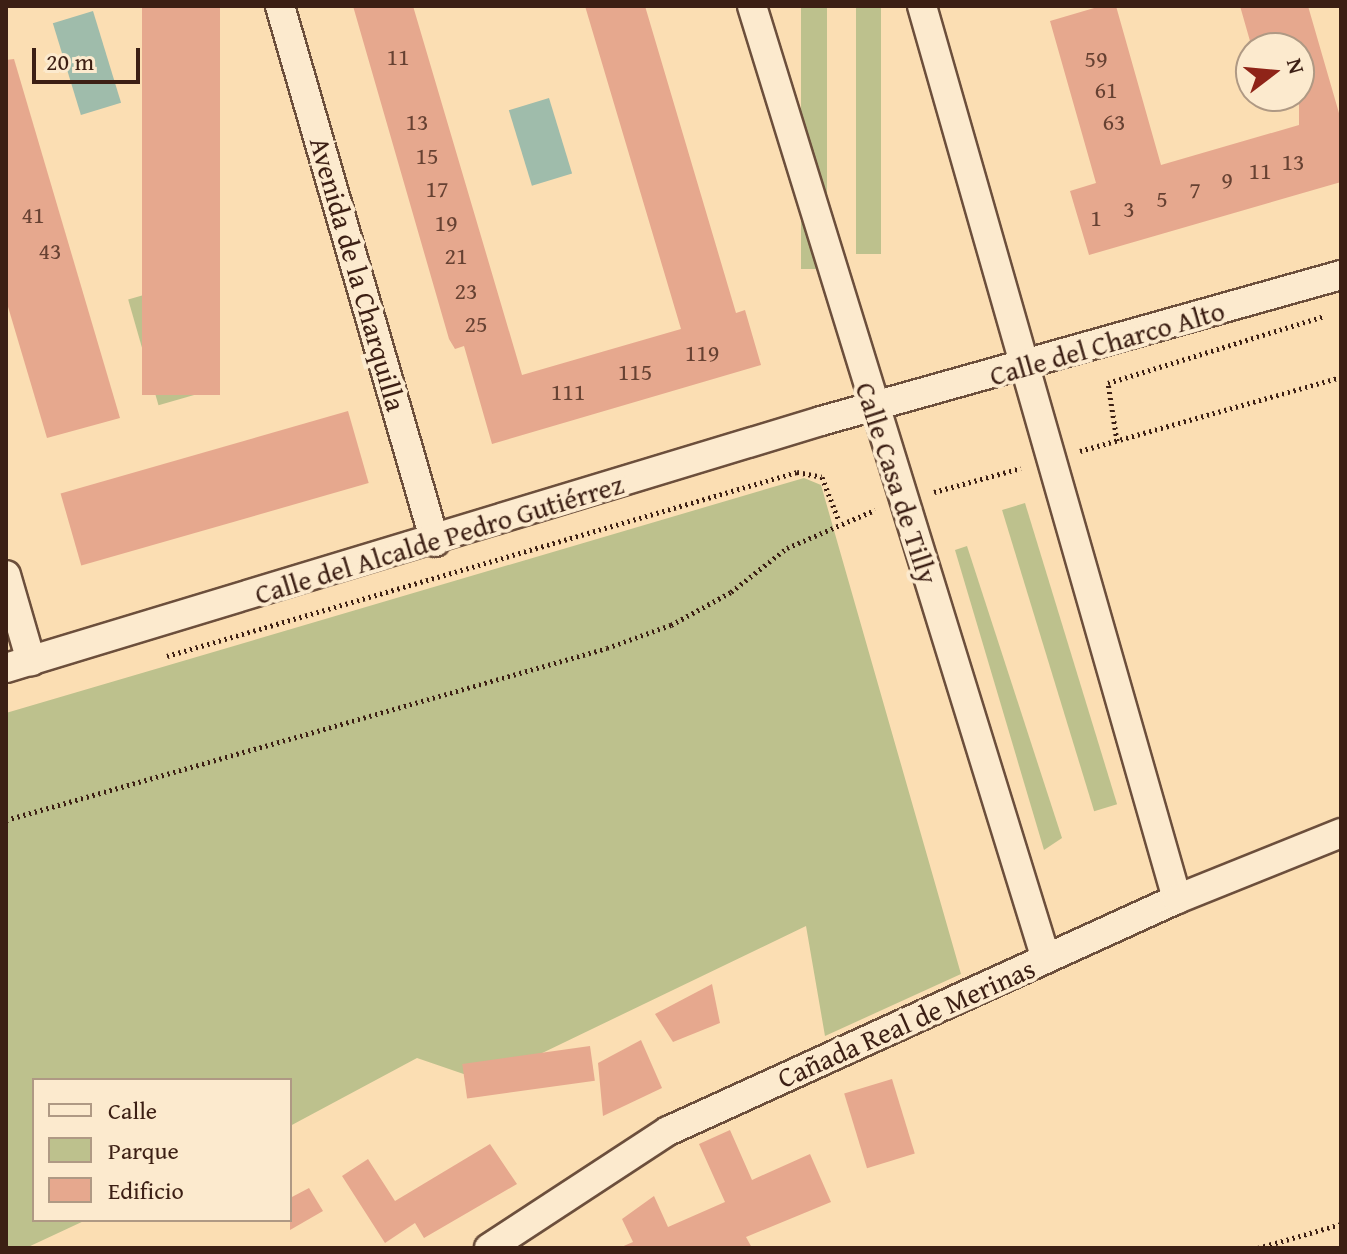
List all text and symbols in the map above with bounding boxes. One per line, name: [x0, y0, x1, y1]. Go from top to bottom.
scale bar: [36, 32, 144, 82]
north arrow: [1235, 32, 1315, 112]
house number: 11: [386, 43, 410, 71]
text: 20 m: [46, 44, 94, 79]
house number: 59: [1084, 45, 1108, 73]
text: N: [1279, 54, 1314, 77]
house number: 61: [1094, 76, 1118, 104]
house number: 13: [405, 108, 429, 136]
house number: 63: [1102, 108, 1126, 136]
street label: Avenida de la Charquilla: [303, 133, 413, 415]
house number: 15: [415, 142, 439, 170]
house number: 13: [1281, 148, 1305, 176]
house number: 11: [1248, 157, 1272, 185]
house number: 9: [1221, 166, 1233, 194]
house number: 17: [425, 175, 449, 203]
house number: 7: [1189, 176, 1201, 204]
house number: 5: [1156, 185, 1168, 213]
house number: 3: [1123, 195, 1135, 223]
house number: 41: [21, 201, 45, 229]
house number: 1: [1090, 204, 1102, 232]
house number: 19: [434, 209, 458, 237]
house number: 43: [38, 237, 62, 265]
house number: 21: [444, 242, 468, 270]
house number: 23: [454, 277, 478, 305]
street label: Calle del Charco Alto: [986, 293, 1228, 393]
house number: 25: [464, 310, 488, 338]
house number: 119: [685, 339, 719, 367]
house number: 115: [618, 358, 652, 386]
house number: 111: [551, 378, 585, 406]
street label: Calle Casa de Tilly: [849, 378, 945, 588]
street label: Calle del Alcalde Pedro Gutiérrez: [251, 467, 627, 611]
street label: Cañada Real de Merinas: [772, 951, 1040, 1095]
legend: [32, 1078, 292, 1222]
text: Calle: [108, 1093, 157, 1128]
text: Parque: [108, 1133, 179, 1168]
text: Edificio: [108, 1173, 184, 1208]

